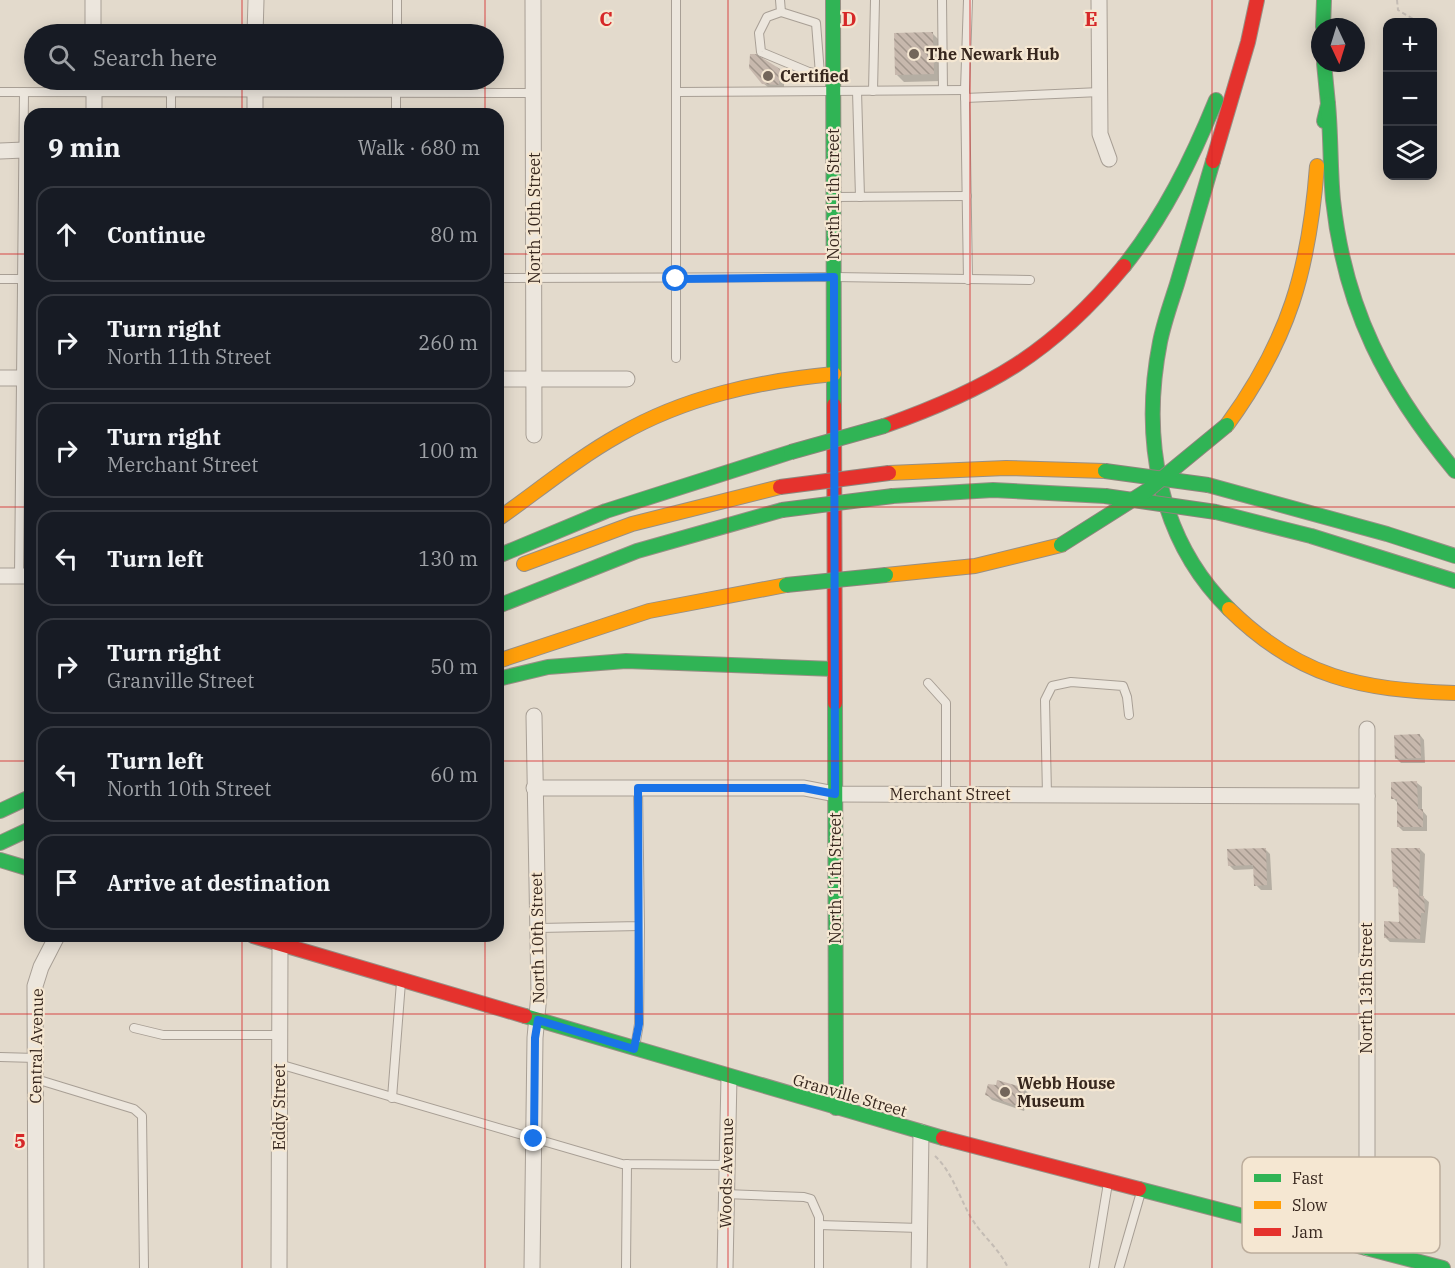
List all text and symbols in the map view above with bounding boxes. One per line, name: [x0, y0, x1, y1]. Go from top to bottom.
text: C: [599, 5, 613, 32]
text: D: [841, 5, 857, 32]
text: E: [1084, 5, 1098, 32]
north arrow: [1311, 18, 1365, 72]
map controls: [1383, 18, 1437, 180]
button: +: [1383, 18, 1437, 72]
search box: [24, 24, 504, 90]
icon: search: [45, 41, 78, 74]
text: Search here: [93, 43, 217, 72]
place label: The Newark Hub: [926, 44, 1060, 64]
marker: The Newark Hub: [907, 47, 921, 61]
place label: Certified: [780, 66, 849, 86]
marker: Certified: [761, 69, 775, 83]
button: −: [1383, 72, 1437, 126]
button: layers: [1383, 126, 1437, 180]
street label: North 11th Street: [823, 128, 843, 260]
text: 9 min: [48, 130, 121, 164]
text: Walk · 680 m: [358, 134, 480, 161]
street label: North 10th Street: [524, 152, 544, 284]
icon: ahead: [50, 218, 83, 251]
text: Continue: [107, 220, 206, 249]
text: 80 m: [430, 221, 478, 248]
route start: [662, 265, 688, 291]
text: Turn right: [107, 314, 221, 343]
icon: right: [50, 326, 83, 359]
text: 260 m: [418, 329, 478, 356]
text: North 11th Street: [107, 343, 271, 370]
text: Turn right: [107, 422, 221, 451]
icon: right: [50, 434, 83, 467]
text: 100 m: [418, 437, 478, 464]
text: Merchant Street: [107, 451, 258, 478]
icon: left: [50, 542, 83, 575]
text: Turn left: [107, 544, 203, 573]
text: 130 m: [418, 545, 478, 572]
text: Turn right: [107, 638, 221, 667]
icon: right: [50, 650, 83, 683]
text: 50 m: [430, 653, 478, 680]
text: Granville Street: [107, 667, 254, 694]
text: Turn left: [107, 746, 203, 775]
icon: left: [50, 758, 83, 791]
text: 60 m: [430, 761, 478, 788]
text: North 10th Street: [107, 775, 271, 802]
street label: Merchant Street: [889, 784, 1011, 804]
street label: North 11th Street: [825, 812, 845, 944]
icon: arrive: [50, 866, 83, 899]
text: Arrive at destination: [107, 868, 330, 897]
street label: North 10th Street: [526, 872, 548, 1004]
street label: North 13th Street: [1356, 922, 1376, 1054]
street label: Central Avenue: [25, 988, 47, 1104]
street label: Eddy Street: [269, 1063, 289, 1150]
street label: Granville Street: [791, 1069, 910, 1121]
place label: Webb House Museum: [1017, 1073, 1115, 1111]
marker: Webb House Museum: [998, 1085, 1012, 1099]
street label: Woods Avenue: [715, 1118, 737, 1228]
route end: [520, 1125, 546, 1151]
text: 5: [14, 1127, 26, 1154]
legend: [1242, 1157, 1440, 1253]
text: Fast: [1292, 1168, 1324, 1188]
text: Slow: [1292, 1195, 1328, 1215]
text: Jam: [1292, 1222, 1323, 1242]

